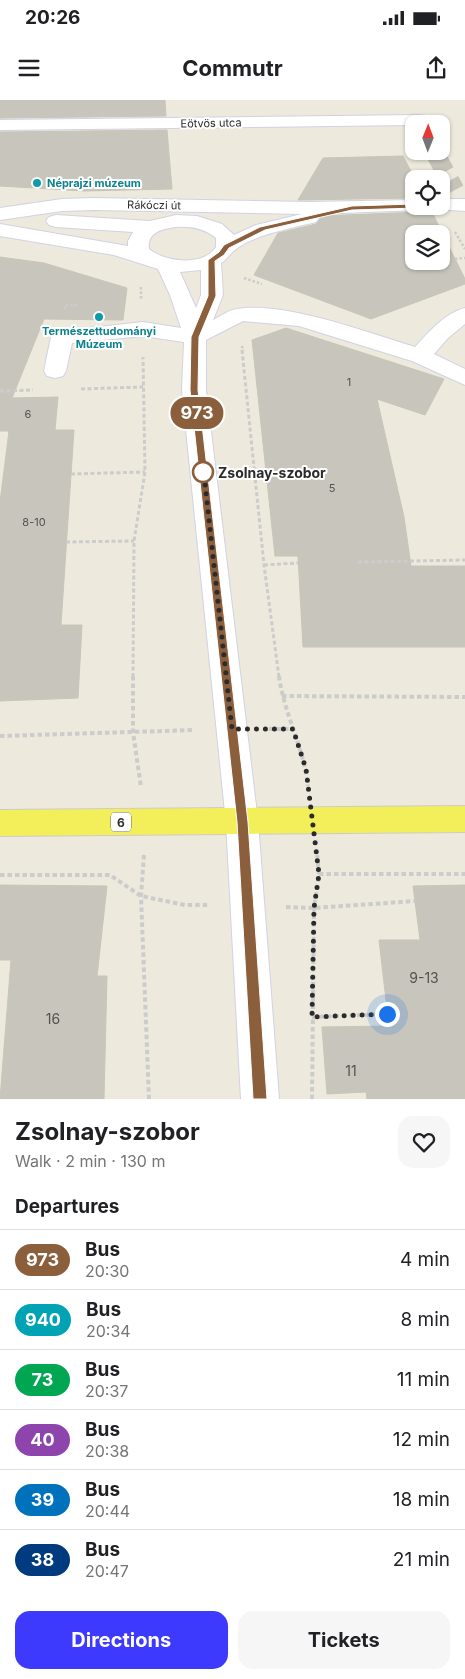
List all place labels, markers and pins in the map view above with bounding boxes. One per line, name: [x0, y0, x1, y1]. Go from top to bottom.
place label: Néprajzi múzeum: [47, 176, 141, 190]
marker: Néprajzi múzeum: [31, 177, 43, 189]
marker: Természettudományi Múzeum: [93, 311, 105, 323]
place label: Természettudományi Múzeum: [42, 324, 156, 351]
marker: Zsolnay-szobor: [192, 461, 214, 483]
place label: Zsolnay-szobor: [218, 464, 326, 481]

